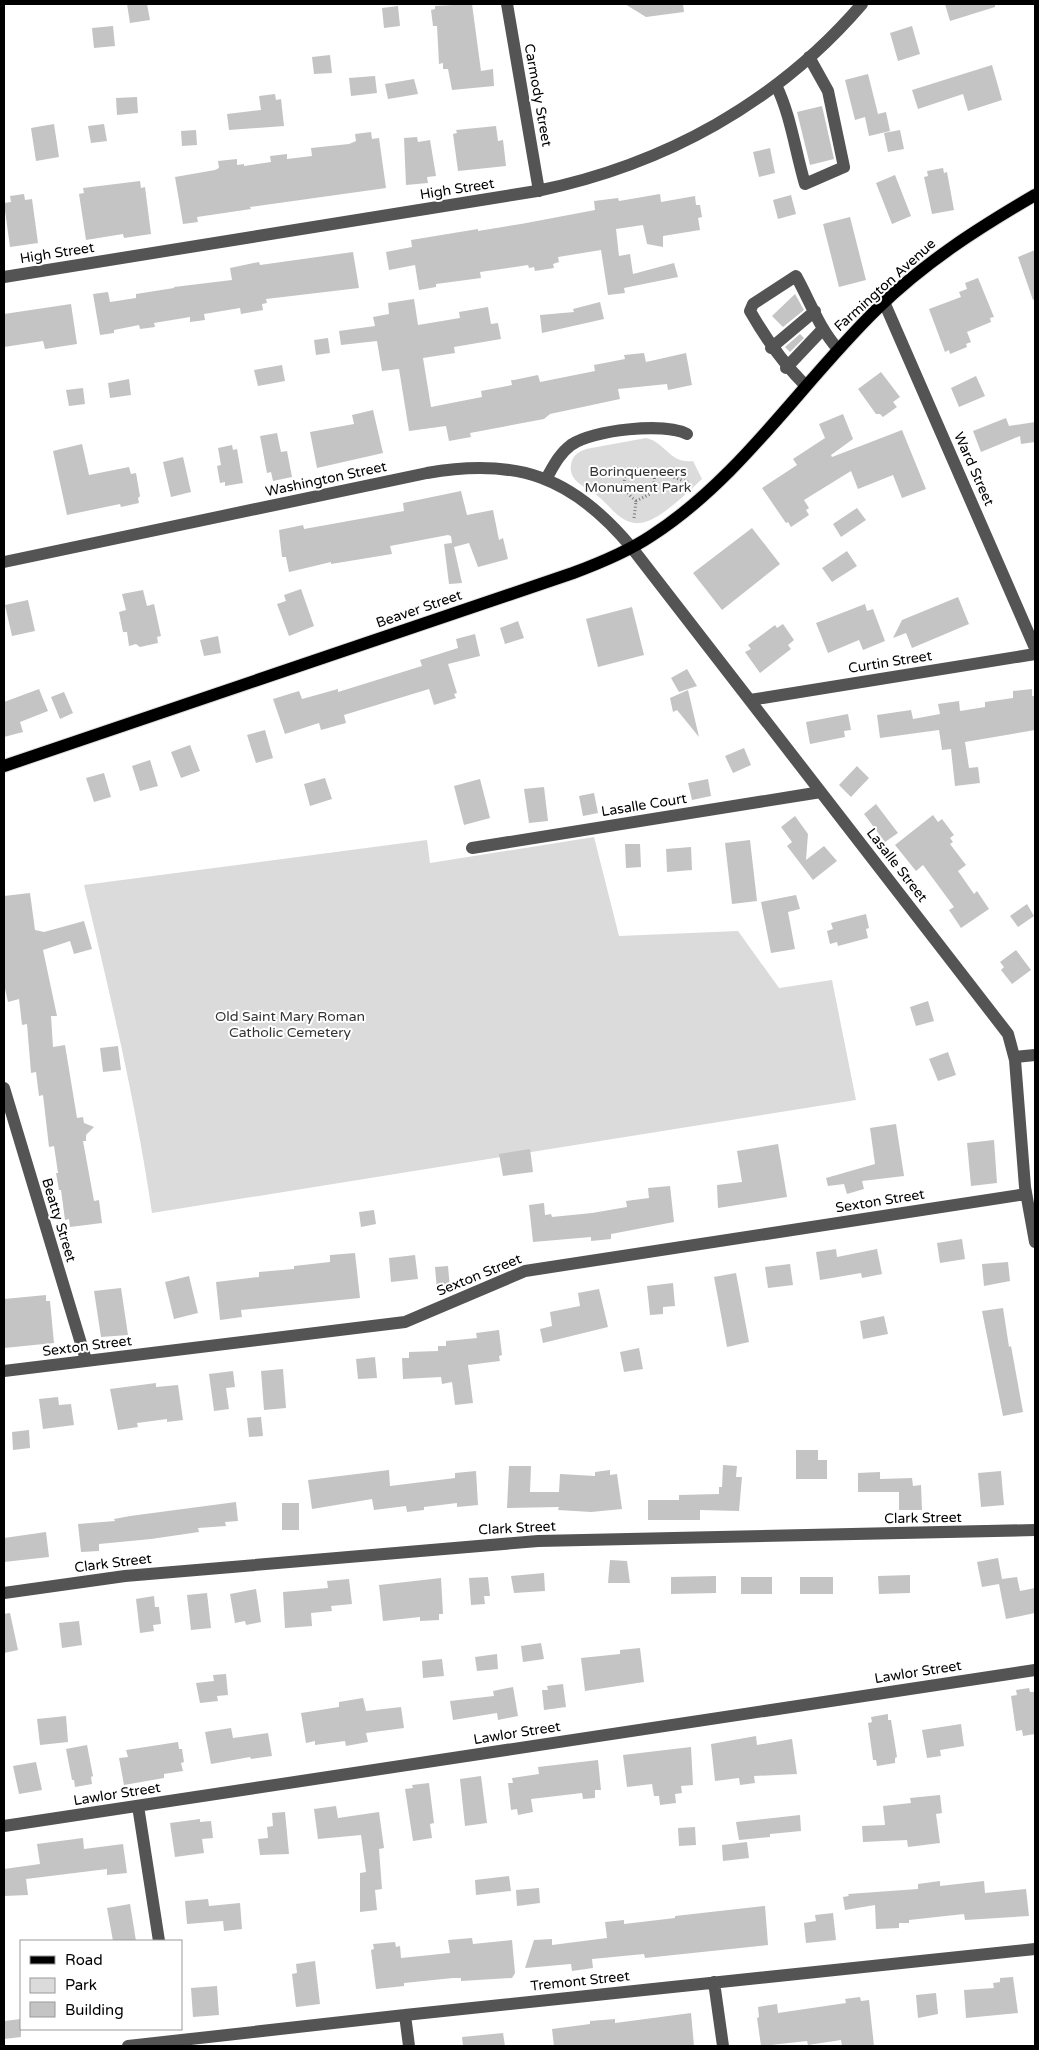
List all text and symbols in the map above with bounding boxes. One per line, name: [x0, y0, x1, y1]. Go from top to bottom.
street label: Carmody Street: [521, 42, 556, 148]
street label: High Street: [419, 175, 496, 203]
street label: Farmington Avenue: [831, 235, 939, 335]
street label: High Street: [19, 239, 96, 267]
street label: Ward Street: [950, 429, 998, 509]
street label: Washington Street: [264, 458, 389, 500]
park label: Borinqueneers Monument Park: [585, 463, 692, 496]
street label: Beaver Street: [374, 586, 465, 632]
street label: Curtin Street: [847, 647, 934, 677]
street label: Lasalle Court: [600, 790, 689, 820]
street label: Lasalle Street: [863, 825, 932, 906]
park label: Old Saint Mary Roman Catholic Cemetery: [215, 1008, 365, 1041]
street label: Beatty Street: [38, 1176, 80, 1265]
street label: Sexton Street: [834, 1185, 926, 1216]
street label: Sexton Street: [434, 1250, 524, 1300]
street label: Sexton Street: [41, 1332, 133, 1360]
street label: Clark Street: [884, 1509, 963, 1527]
street label: Clark Street: [478, 1517, 557, 1539]
street label: Clark Street: [73, 1550, 153, 1576]
street label: Lawlor Street: [873, 1657, 963, 1687]
street label: Lawlor Street: [472, 1718, 562, 1748]
street label: Lawlor Street: [72, 1779, 162, 1809]
legend: [20, 1940, 182, 2030]
text: Road: [65, 1951, 103, 1969]
street label: Tremont Street: [530, 1967, 631, 1995]
text: Park: [65, 1976, 97, 1994]
text: Building: [65, 2001, 124, 2019]

